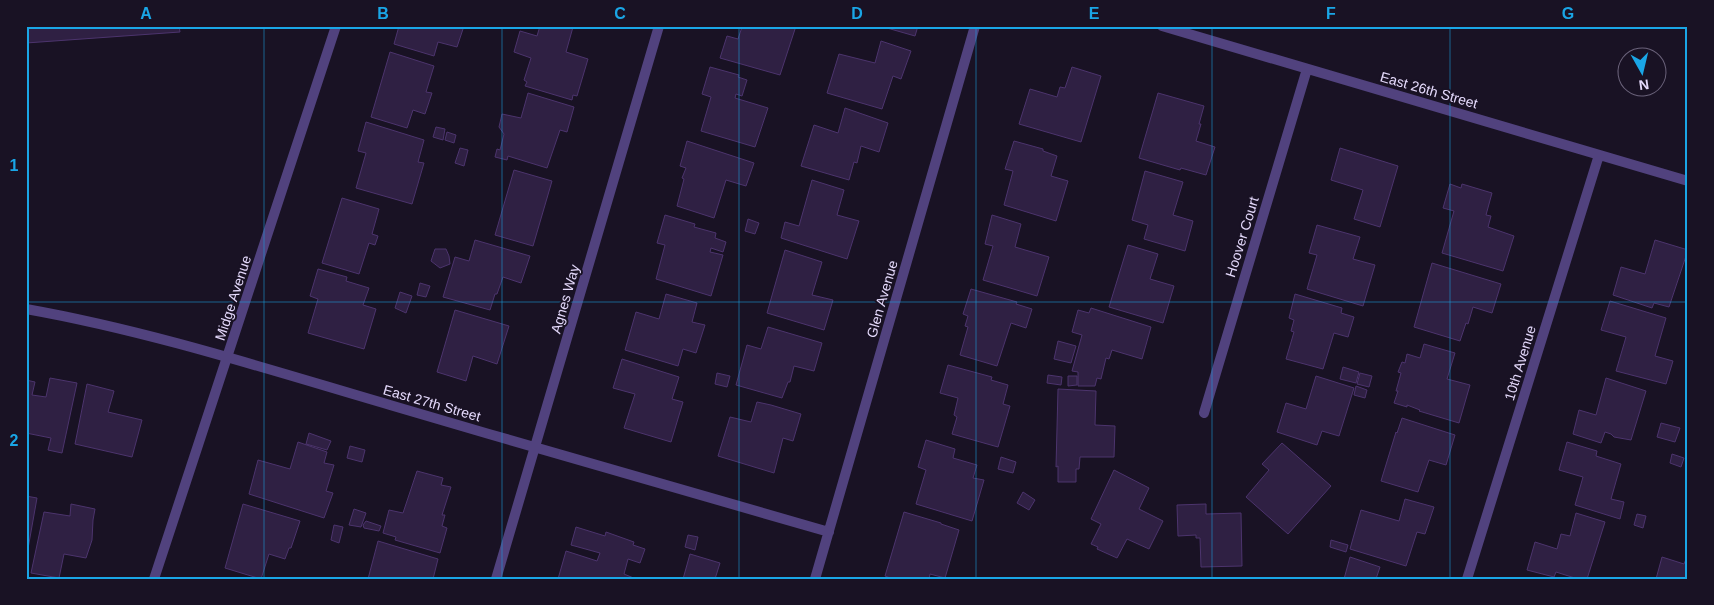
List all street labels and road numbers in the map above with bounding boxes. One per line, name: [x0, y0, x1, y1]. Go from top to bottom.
street label: East 26th Street: [1379, 68, 1480, 112]
street label: Hoover Court: [1222, 195, 1262, 279]
street label: Midge Avenue: [212, 253, 254, 343]
street label: Glen Avenue: [863, 258, 901, 340]
street label: Agnes Way: [548, 263, 582, 335]
street label: 10th Avenue: [1501, 323, 1539, 402]
street label: East 27th Street: [382, 381, 483, 425]

